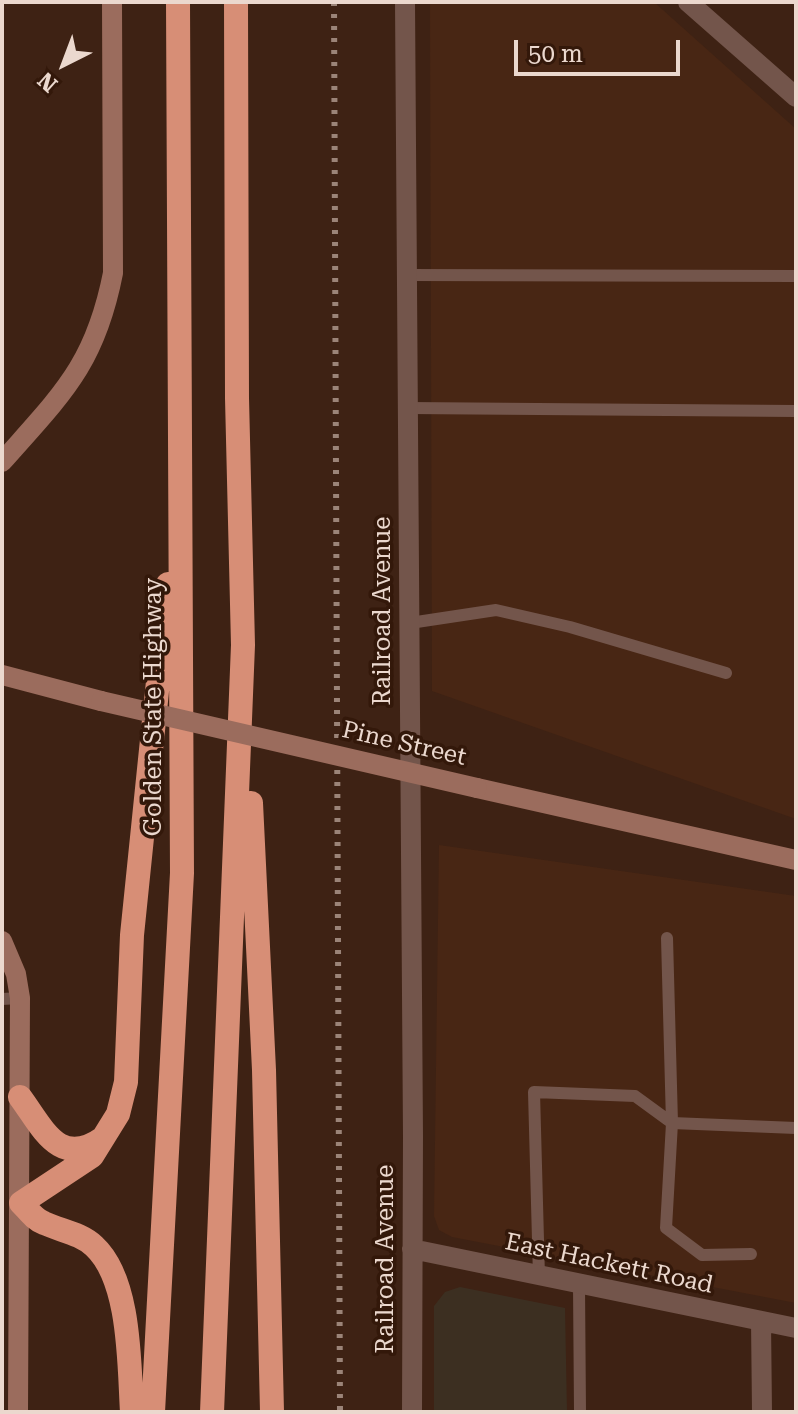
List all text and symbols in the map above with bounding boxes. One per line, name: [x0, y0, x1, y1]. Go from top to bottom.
north arrow: [24, 24, 104, 104]
scale bar: [518, 24, 684, 74]
text: 50 m: [528, 40, 583, 68]
text: N: [33, 67, 62, 97]
street label: Railroad Avenue: [369, 517, 397, 705]
street label: Golden State Highway: [140, 578, 168, 836]
street label: Pine Street: [339, 716, 469, 772]
street label: Railroad Avenue: [372, 1165, 400, 1353]
street label: East Hackett Road: [502, 1228, 716, 1300]

